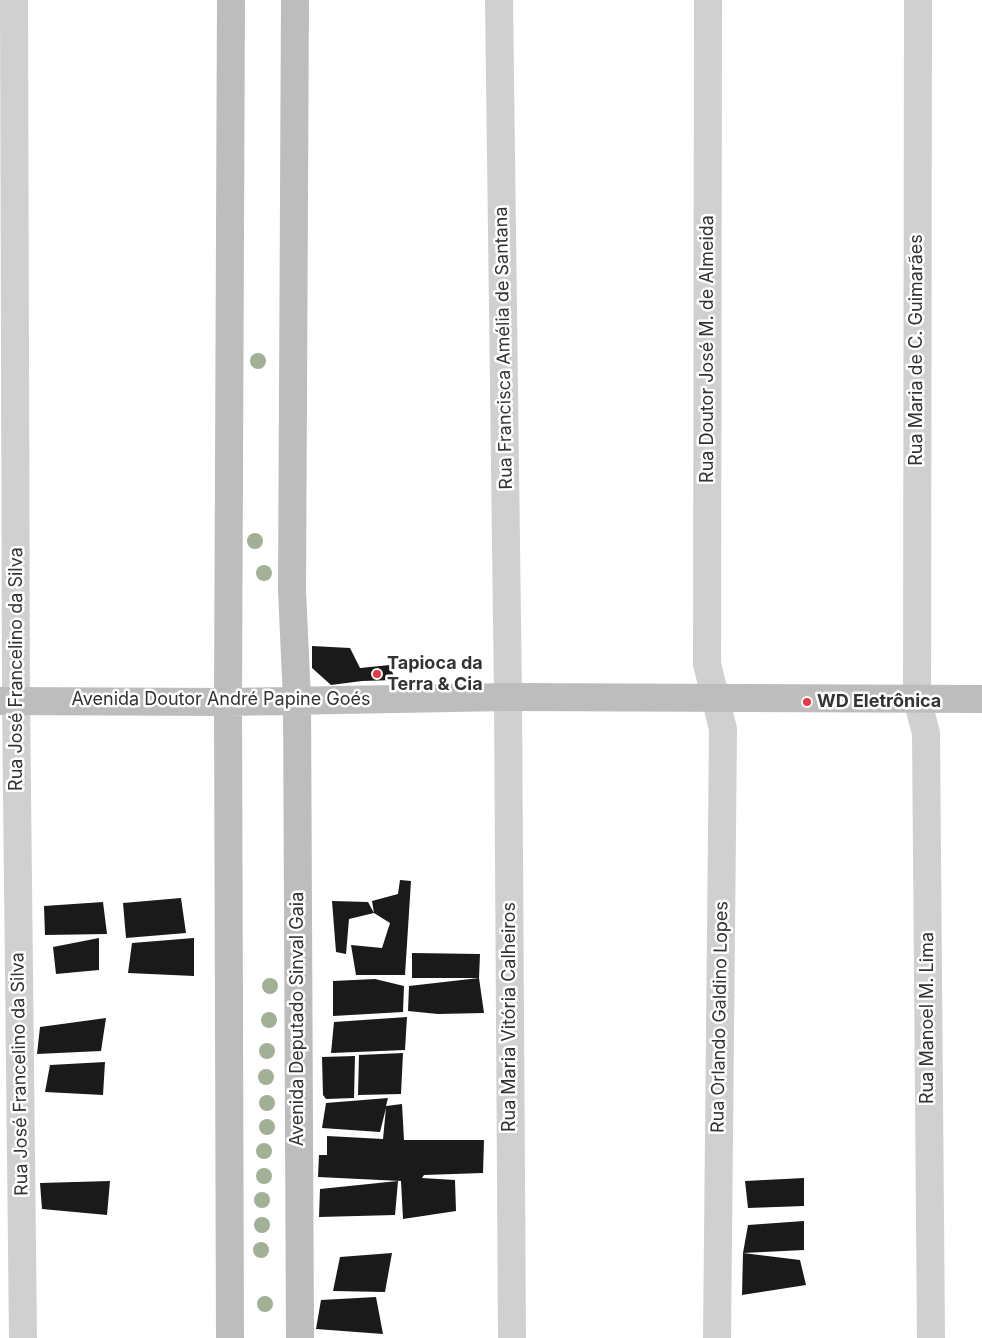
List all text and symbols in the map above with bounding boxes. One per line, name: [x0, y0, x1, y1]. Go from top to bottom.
street label: Rua Francisca Amélia de Santana: [491, 206, 517, 490]
street label: Rua Doutor José M. de Almeida: [697, 215, 719, 483]
street label: Rua Maria de C. Guimarães: [906, 234, 928, 466]
street label: Rua José Francelino da Silva: [6, 547, 28, 791]
place label: Tapioca da Terra & Cia: [387, 653, 483, 696]
marker: Tapioca da Terra & Cia: [371, 668, 383, 680]
street label: Avenida Doutor André Papine Goés: [72, 689, 370, 711]
place label: WD Eletrônica: [817, 691, 941, 713]
marker: WD Eletrônica: [801, 696, 813, 708]
street label: Avenida Deputado Sinval Gaia: [287, 892, 309, 1146]
street label: Rua Orlando Galdino Lopes: [707, 901, 733, 1133]
street label: Rua Maria Vitória Calheiros: [499, 902, 521, 1132]
street label: Rua Manoel M. Lima: [917, 932, 939, 1104]
street label: Rua José Francelino da Silva: [7, 952, 33, 1196]

